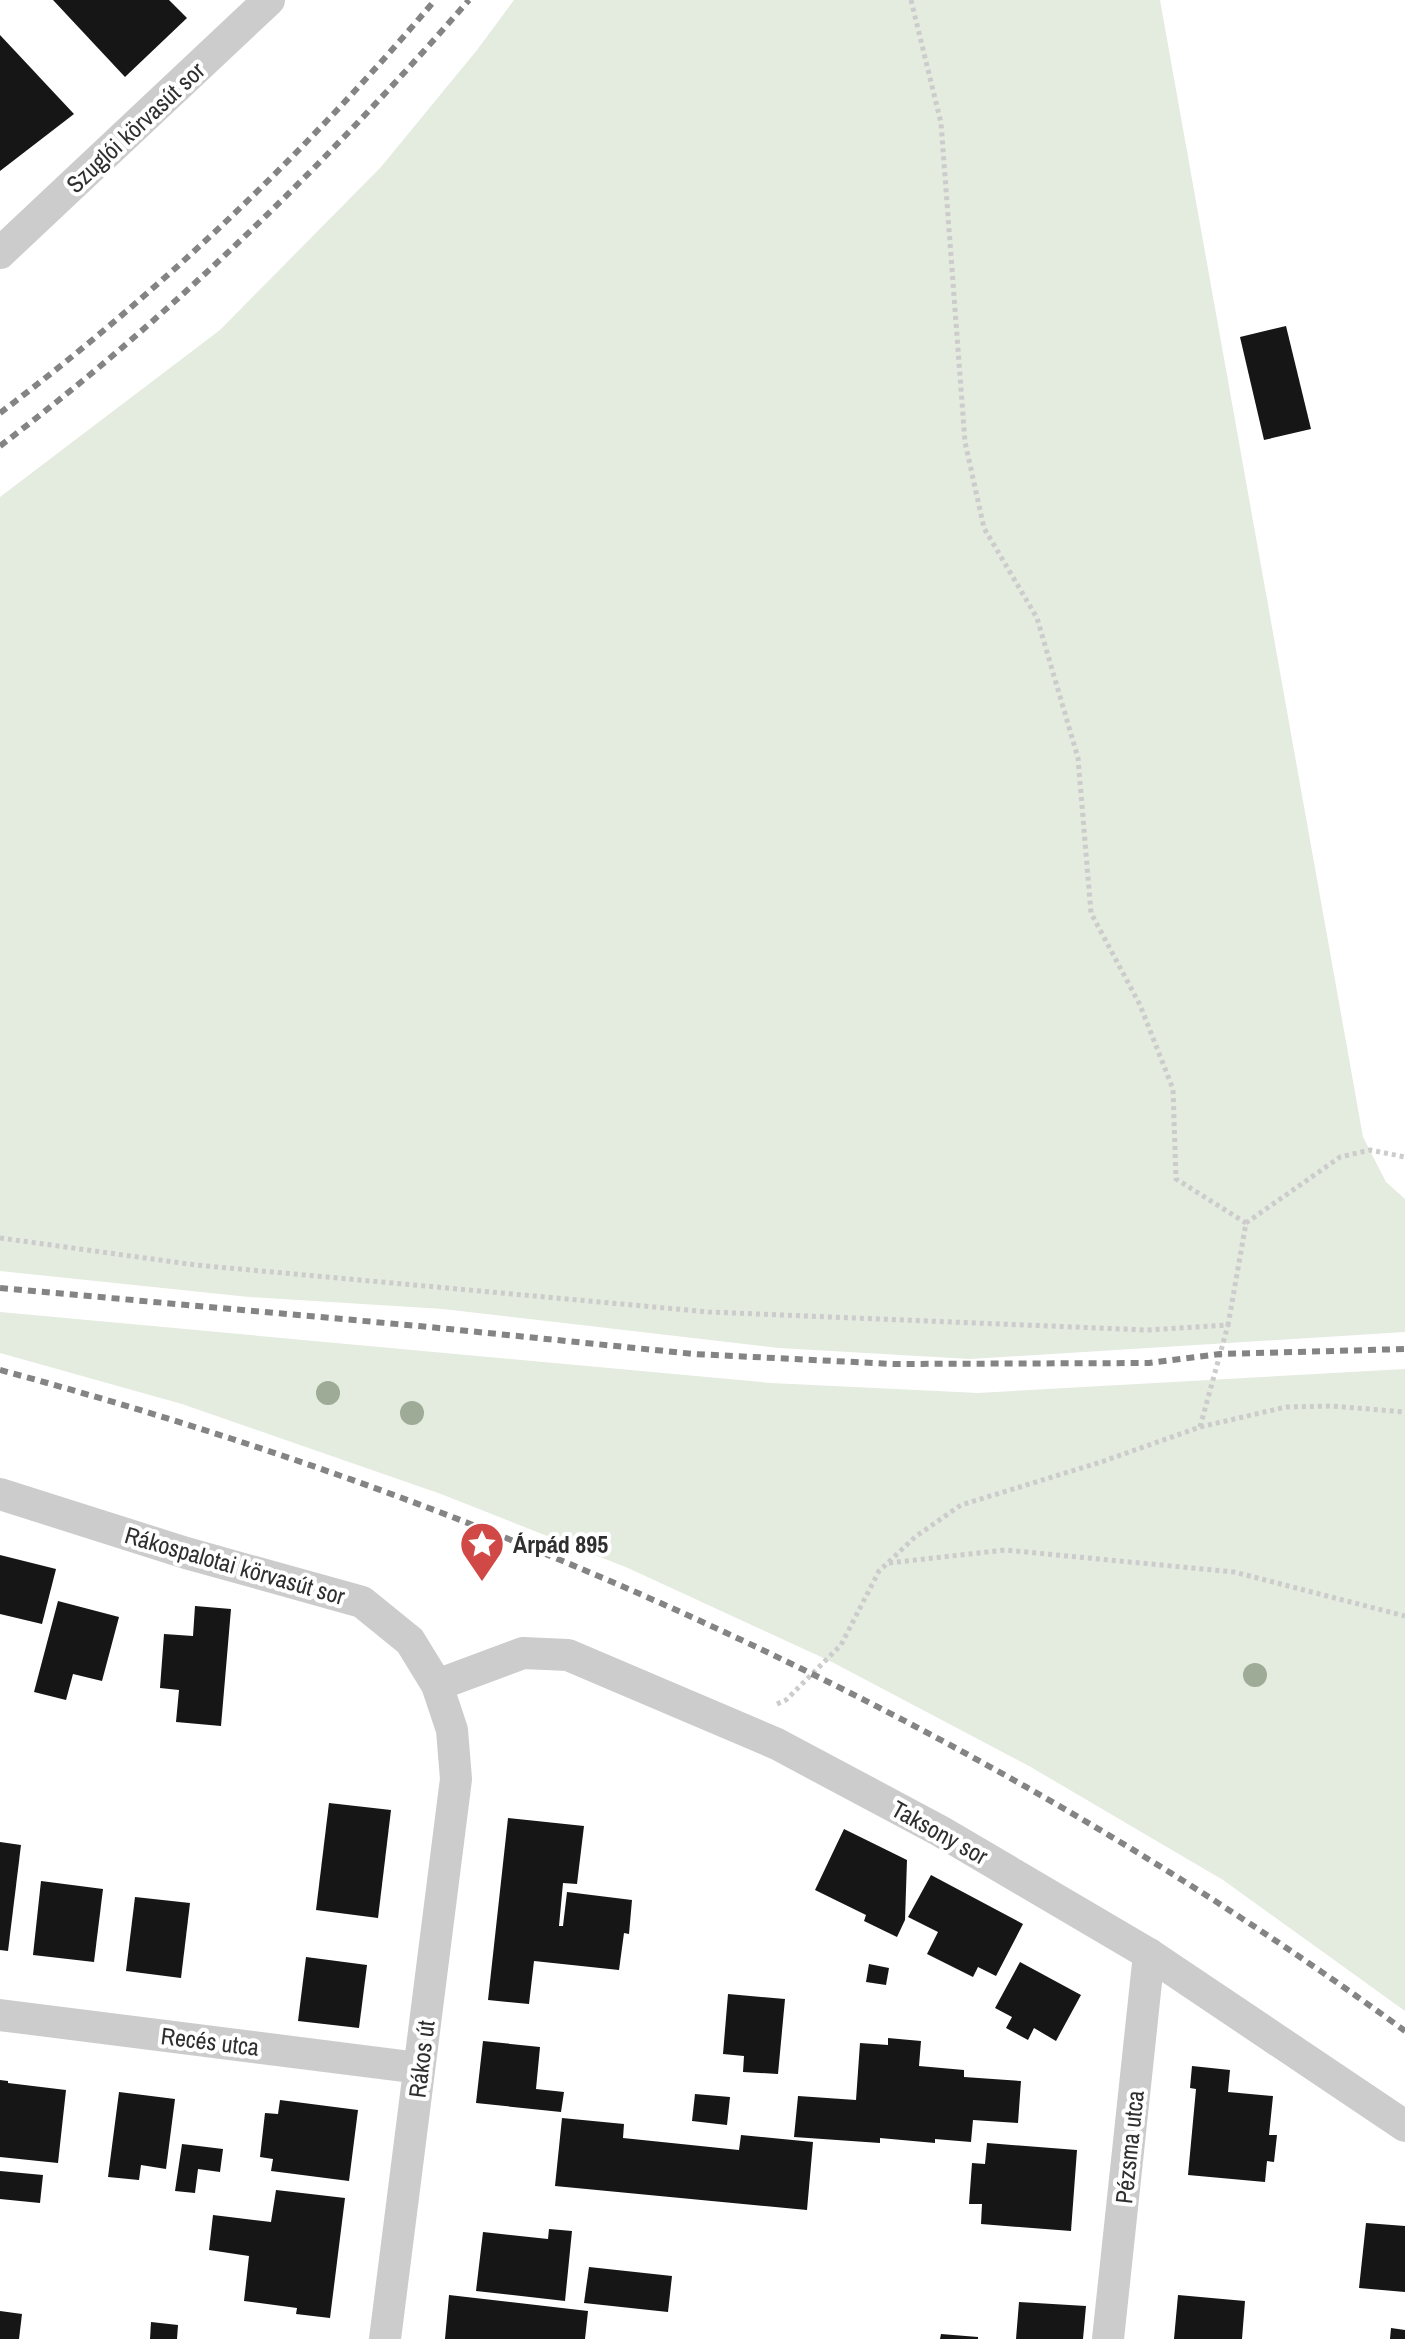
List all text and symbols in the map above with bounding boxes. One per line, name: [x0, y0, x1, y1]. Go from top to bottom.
street label: Szuglói körvasút sor: [59, 54, 211, 200]
street label: Rákospalotai körvasút sor: [121, 1518, 349, 1612]
place icon: Árpád 895: [458, 1520, 506, 1583]
place label: Árpád 895: [513, 1528, 608, 1560]
street label: Taksony sor: [886, 1792, 994, 1872]
street label: Rákos út: [400, 2018, 442, 2099]
street label: Recés utca: [159, 2019, 261, 2063]
street label: Pézsma utca: [1107, 2089, 1151, 2205]

